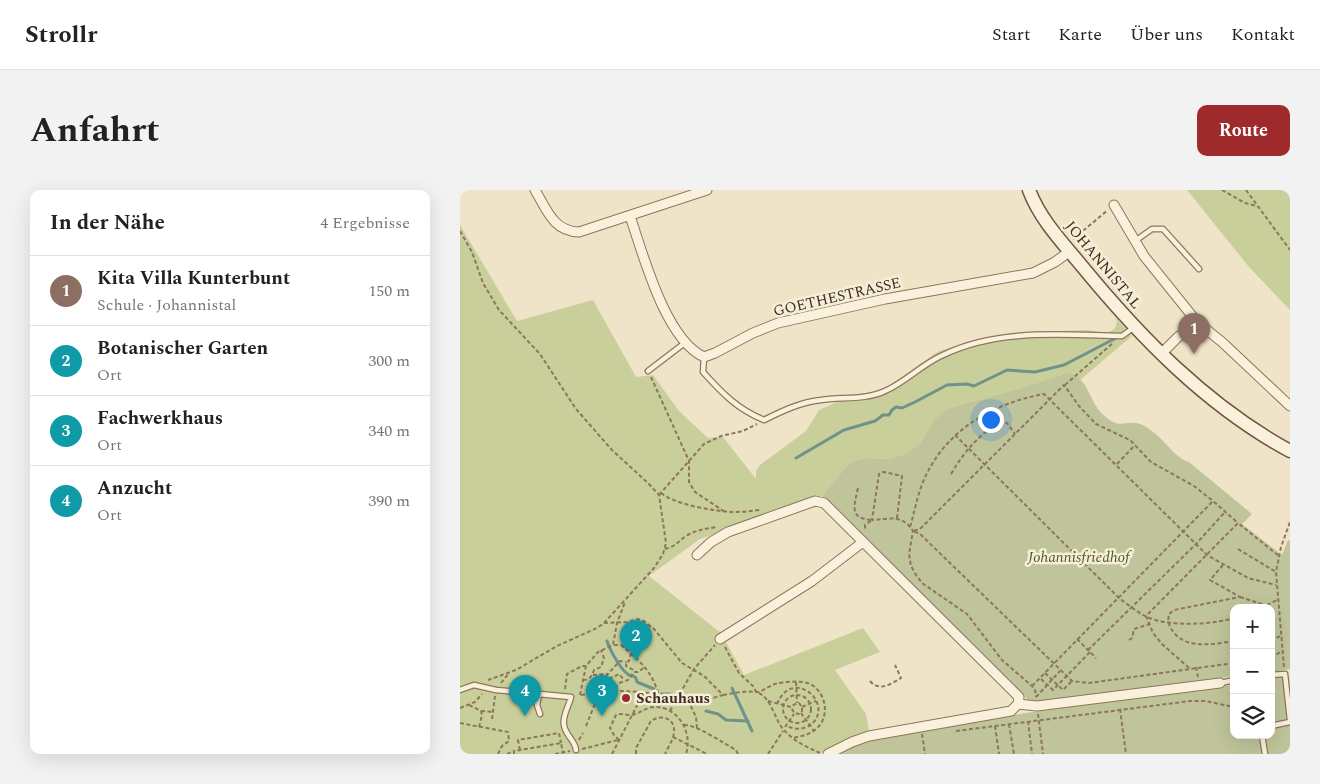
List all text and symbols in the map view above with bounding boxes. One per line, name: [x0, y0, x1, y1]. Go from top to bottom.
text: Strollr: [25, 17, 97, 53]
text: Start: [992, 21, 1030, 48]
text: Karte: [1058, 21, 1102, 48]
text: Über uns: [1130, 21, 1203, 48]
text: Kontakt: [1231, 21, 1295, 48]
text: Anfahrt: [30, 104, 160, 157]
button: Route: [1197, 105, 1290, 156]
text: In der Nähe: [50, 207, 165, 239]
text: 4 Ergebnisse: [320, 211, 410, 235]
street label: JOHANNISTAL: [1059, 216, 1147, 314]
text: Kita Villa Kunterbunt: [97, 264, 290, 293]
street label: GOETHESTRASSE: [771, 271, 903, 323]
text: 1: [62, 279, 70, 303]
text: 150 m: [368, 279, 410, 303]
text: Schule · Johannistal: [97, 293, 236, 317]
pin: 1: [1178, 313, 1210, 354]
text: Botanischer Garten: [97, 334, 268, 363]
text: 2: [62, 349, 70, 373]
text: 300 m: [368, 349, 410, 373]
text: Ort: [97, 363, 122, 387]
text: Fachwerkhaus: [97, 404, 223, 433]
your location: [978, 407, 1004, 433]
text: 3: [62, 419, 70, 443]
text: 340 m: [368, 419, 410, 443]
text: Ort: [97, 433, 122, 457]
text: Anzucht: [97, 474, 172, 503]
text: 4: [62, 489, 70, 513]
text: 390 m: [368, 489, 410, 513]
text: Ort: [97, 503, 122, 527]
park label: Johannisfriedhof: [1027, 546, 1132, 569]
map controls: [1230, 604, 1275, 739]
button: +: [1230, 604, 1275, 649]
pin: 2: [620, 620, 652, 661]
button: −: [1230, 649, 1275, 694]
pin: 4: [509, 675, 541, 716]
pin: 3: [586, 675, 618, 716]
place label: Schauhaus: [636, 687, 710, 710]
marker: Schauhaus: [620, 692, 632, 704]
button: layers: [1230, 694, 1275, 739]

